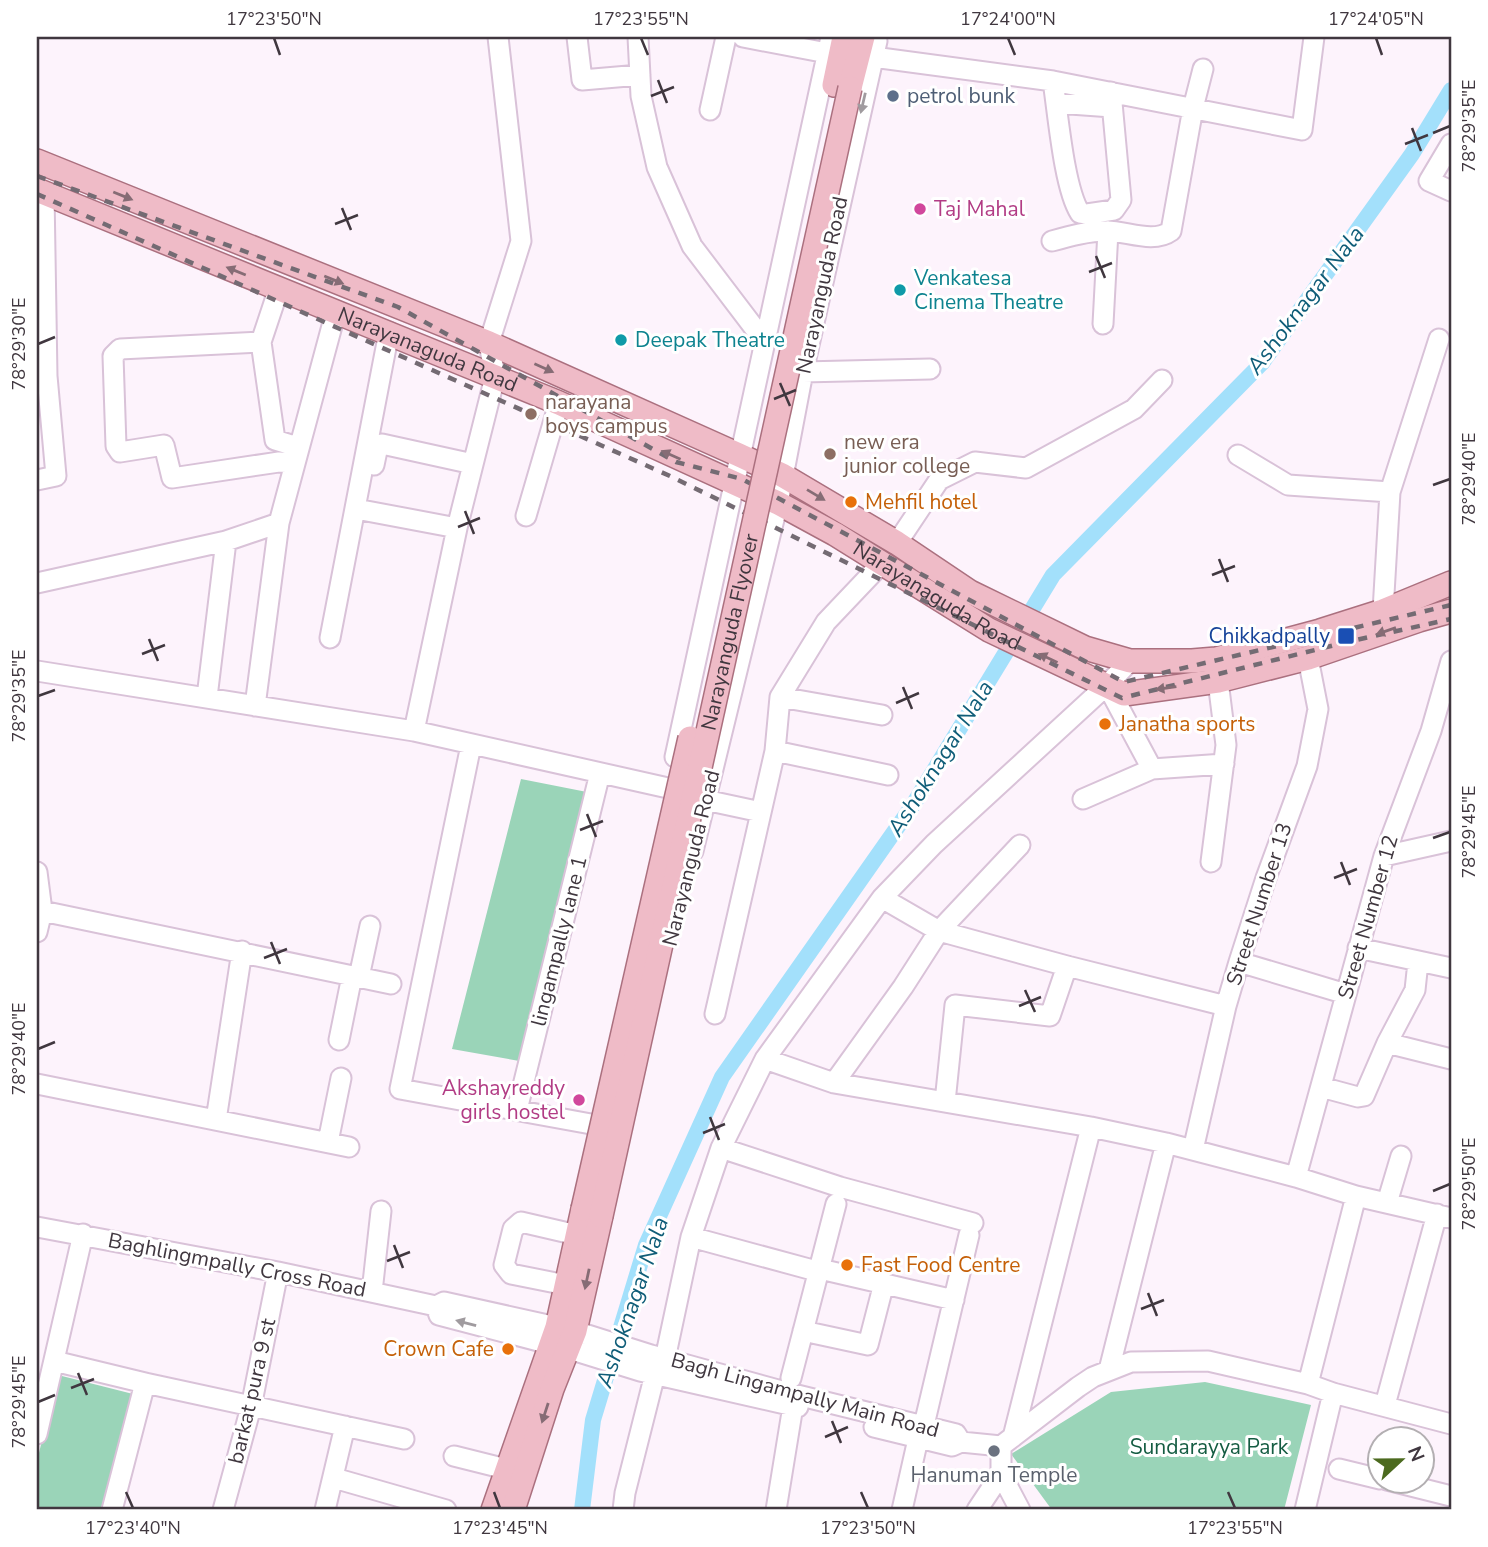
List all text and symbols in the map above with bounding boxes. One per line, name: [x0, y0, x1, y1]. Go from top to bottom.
text: 17°23'50"N: [226, 7, 322, 31]
text: 17°23'55"N: [593, 7, 689, 31]
text: 17°24'00"N: [960, 7, 1056, 31]
text: 17°24'05"N: [1328, 7, 1424, 31]
text: 78°29'35"E: [1457, 80, 1481, 173]
place label: petrol bunk: [907, 82, 1015, 110]
marker: petrol bunk: [885, 88, 901, 104]
one-way arrow: [857, 92, 868, 114]
one-way arrow: [113, 190, 134, 201]
street label: Narayanguda Road: [790, 194, 854, 376]
place label: Taj Mahal: [934, 195, 1026, 223]
marker: Taj Mahal: [912, 201, 928, 217]
water label: Ashoknagar Nala: [1239, 220, 1371, 382]
place label: Venkatesa Cinema Theatre: [913, 264, 1063, 316]
one-way arrow: [225, 265, 246, 276]
one-way arrow: [324, 275, 345, 286]
marker: Venkatesa Cinema Theatre: [892, 282, 908, 298]
text: 78°29'30"E: [7, 298, 31, 391]
street label: Narayanaguda Road: [334, 300, 522, 399]
place label: Deepak Theatre: [635, 326, 785, 354]
marker: Deepak Theatre: [613, 332, 629, 348]
one-way arrow: [534, 362, 554, 374]
place label: narayana boys campus: [545, 388, 668, 440]
marker: narayana boys campus: [523, 406, 539, 422]
place label: new era junior college: [842, 428, 970, 480]
text: 78°29'40"E: [1457, 433, 1481, 526]
marker: new era junior college: [822, 446, 838, 462]
one-way arrow: [661, 449, 681, 461]
place label: Mehfil hotel: [865, 488, 978, 516]
one-way arrow: [807, 489, 826, 502]
marker: Mehfil hotel: [843, 494, 859, 510]
street label: Narayanguda Flyover: [695, 531, 765, 733]
street label: Narayanaguda Road: [848, 535, 1026, 657]
place label: Chikkadpally: [1208, 622, 1330, 650]
marker: Chikkadpally: [1336, 626, 1356, 646]
one-way arrow: [1375, 626, 1396, 637]
text: 78°29'35"E: [7, 650, 31, 743]
one-way arrow: [1038, 652, 1058, 663]
water label: Ashoknagar Nala: [880, 674, 1001, 843]
one-way arrow: [1155, 682, 1177, 693]
place label: Janatha sports: [1118, 710, 1255, 738]
marker: Janatha sports: [1097, 716, 1113, 732]
street label: Narayanguda Road: [656, 767, 726, 949]
text: 78°29'45"E: [1457, 786, 1481, 879]
street label: Street Number 13: [1219, 819, 1299, 989]
street label: Street Number 12: [1331, 832, 1405, 1002]
street label: lingampally lane 1: [524, 853, 594, 1029]
text: 78°29'40"E: [7, 1003, 31, 1096]
place label: Akshayreddy girls hostel: [442, 1074, 566, 1126]
marker: Akshayreddy girls hostel: [571, 1092, 587, 1108]
text: 78°29'50"E: [1457, 1138, 1481, 1231]
water label: Ashoknagar Nala: [588, 1213, 676, 1392]
street label: Baghlingmpally Cross Road: [106, 1226, 368, 1304]
place label: Fast Food Centre: [861, 1251, 1020, 1279]
marker: Fast Food Centre: [839, 1257, 855, 1273]
one-way arrow: [581, 1268, 592, 1290]
street label: barkat pura 9 st: [222, 1315, 282, 1466]
one-way arrow: [455, 1317, 477, 1328]
place label: Crown Cafe: [383, 1335, 494, 1363]
marker: Crown Cafe: [500, 1341, 516, 1357]
street label: Bagh Lingampally Main Road: [668, 1346, 942, 1444]
text: 78°29'45"E: [7, 1356, 31, 1449]
one-way arrow: [539, 1403, 549, 1424]
north arrow: [1366, 1424, 1436, 1494]
park label: Sundarayya Park: [1130, 1433, 1289, 1461]
marker: Hanuman Temple: [986, 1443, 1002, 1459]
text: N: [1401, 1443, 1431, 1465]
place label: Hanuman Temple: [911, 1461, 1077, 1489]
text: 17°23'40"N: [85, 1516, 181, 1540]
text: 17°23'45"N: [452, 1516, 548, 1540]
text: 17°23'50"N: [820, 1516, 916, 1540]
text: 17°23'55"N: [1187, 1516, 1283, 1540]

